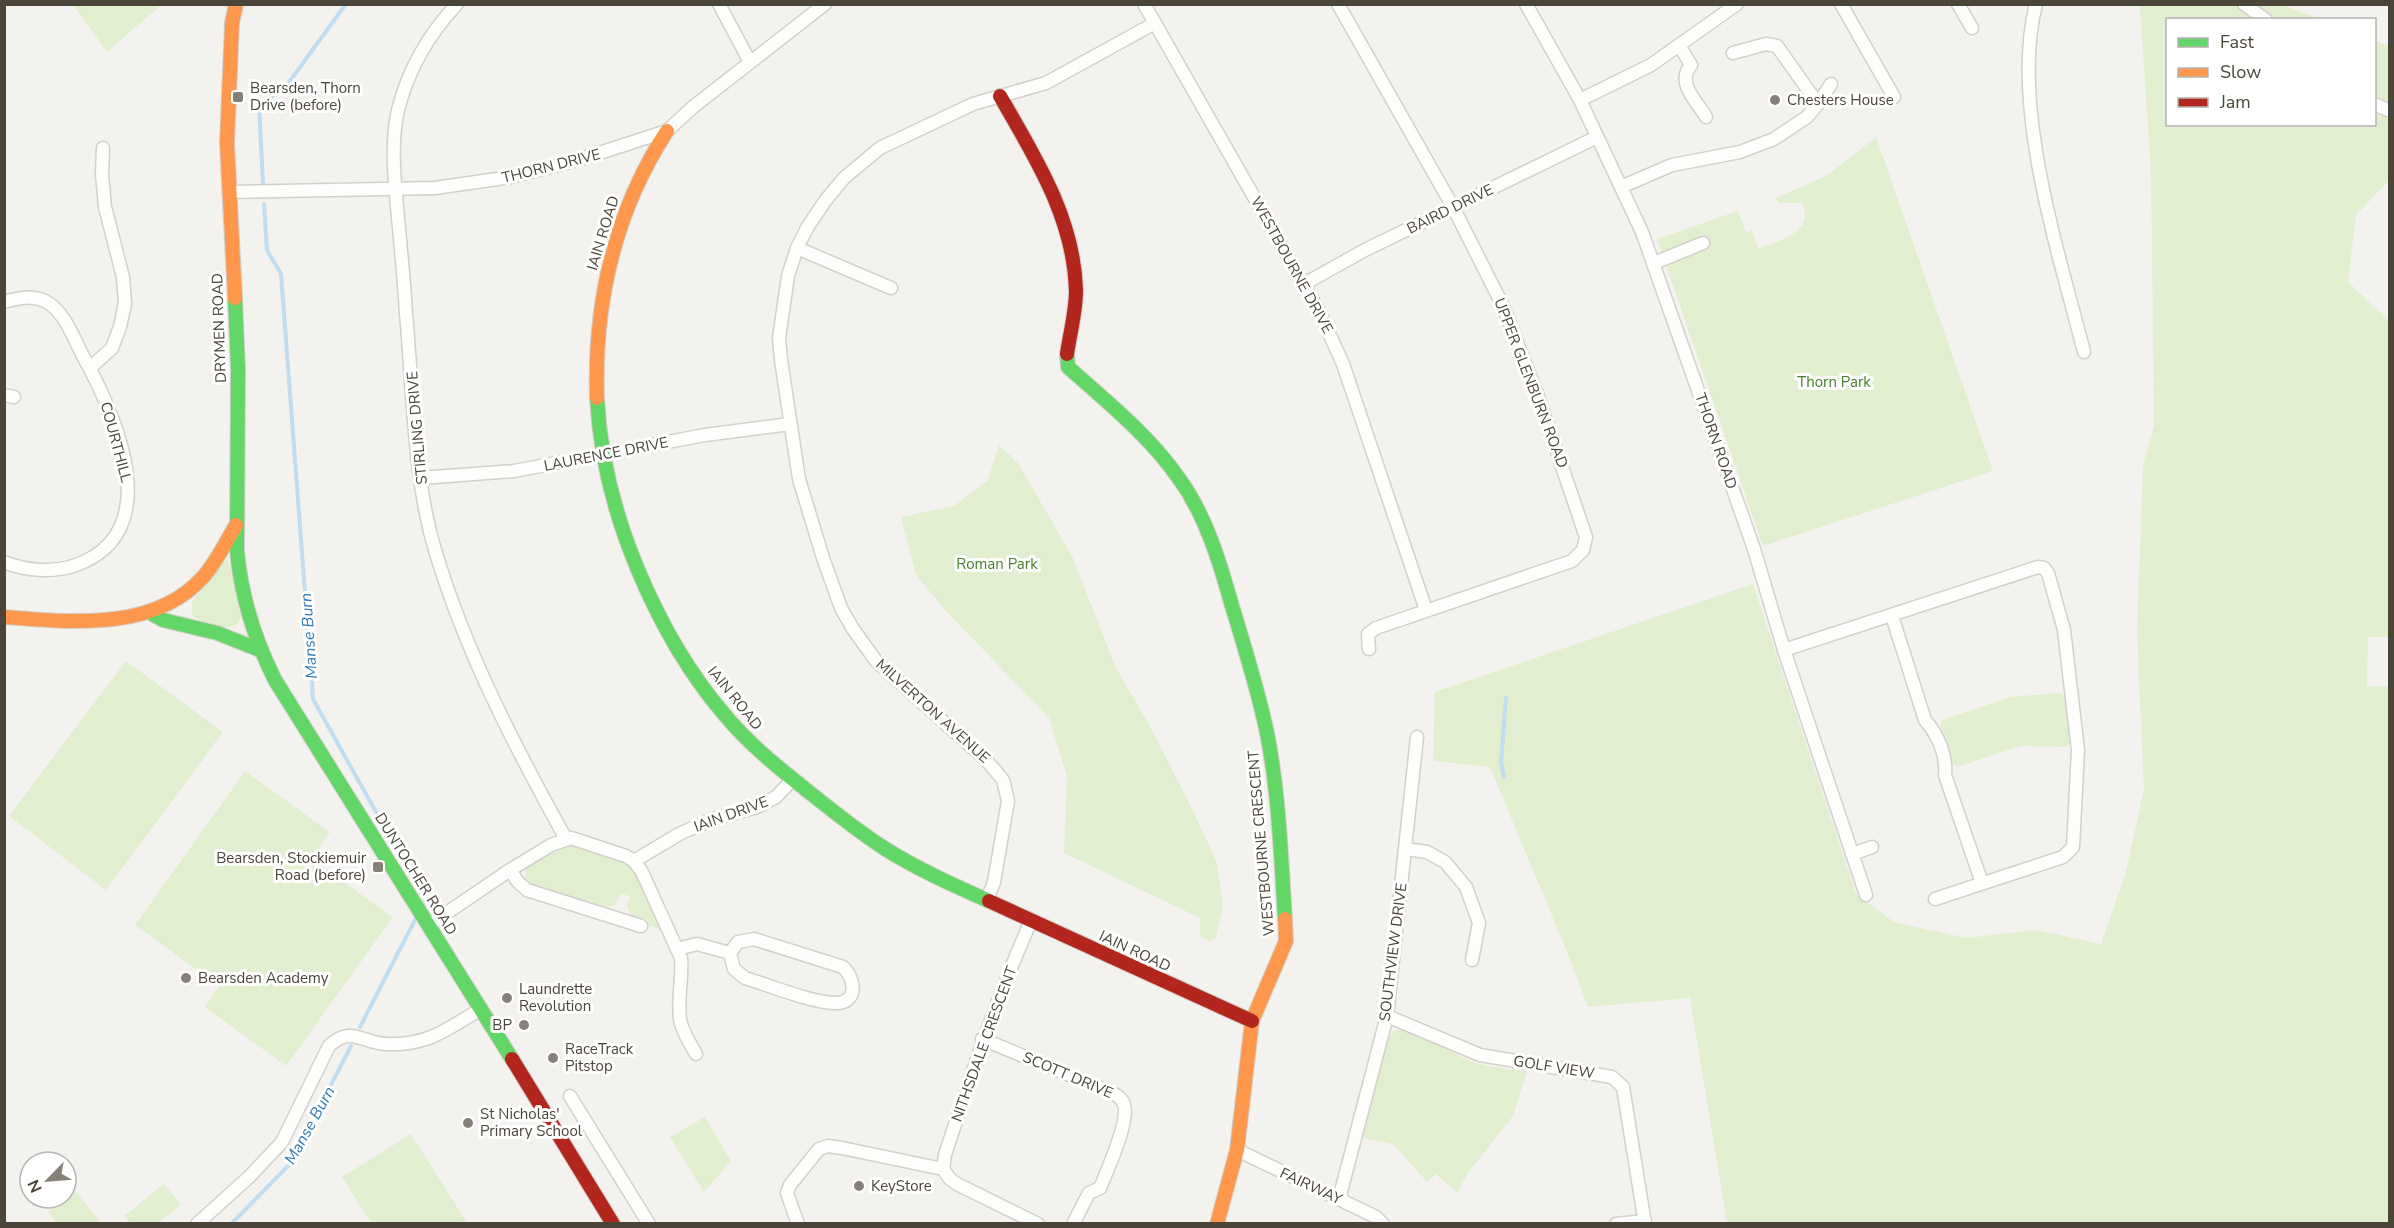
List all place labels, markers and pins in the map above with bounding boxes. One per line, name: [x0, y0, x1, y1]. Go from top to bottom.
place label: Bearsden, Thorn Drive (before): [250, 78, 361, 115]
marker: Bearsden, Thorn Drive (before): [231, 90, 245, 104]
place label: Chesters House: [1787, 90, 1894, 110]
marker: Chesters House: [1768, 93, 1782, 107]
place label: Bearsden, Stockiemuir Road (before): [216, 848, 367, 885]
marker: Bearsden, Stockiemuir Road (before): [371, 860, 385, 874]
place label: Bearsden Academy: [198, 968, 329, 988]
marker: Bearsden Academy: [179, 971, 193, 985]
place label: Laundrette Revolution: [519, 979, 592, 1016]
marker: Laundrette Revolution: [500, 991, 514, 1005]
place label: BP: [492, 1015, 512, 1035]
marker: BP: [517, 1018, 531, 1032]
place label: RaceTrack Pitstop: [565, 1039, 634, 1076]
marker: RaceTrack Pitstop: [546, 1051, 560, 1065]
place label: St Nicholas' Primary School: [480, 1104, 583, 1141]
marker: St Nicholas' Primary School: [461, 1116, 475, 1130]
place label: KeyStore: [871, 1176, 932, 1196]
marker: KeyStore: [852, 1179, 866, 1193]

